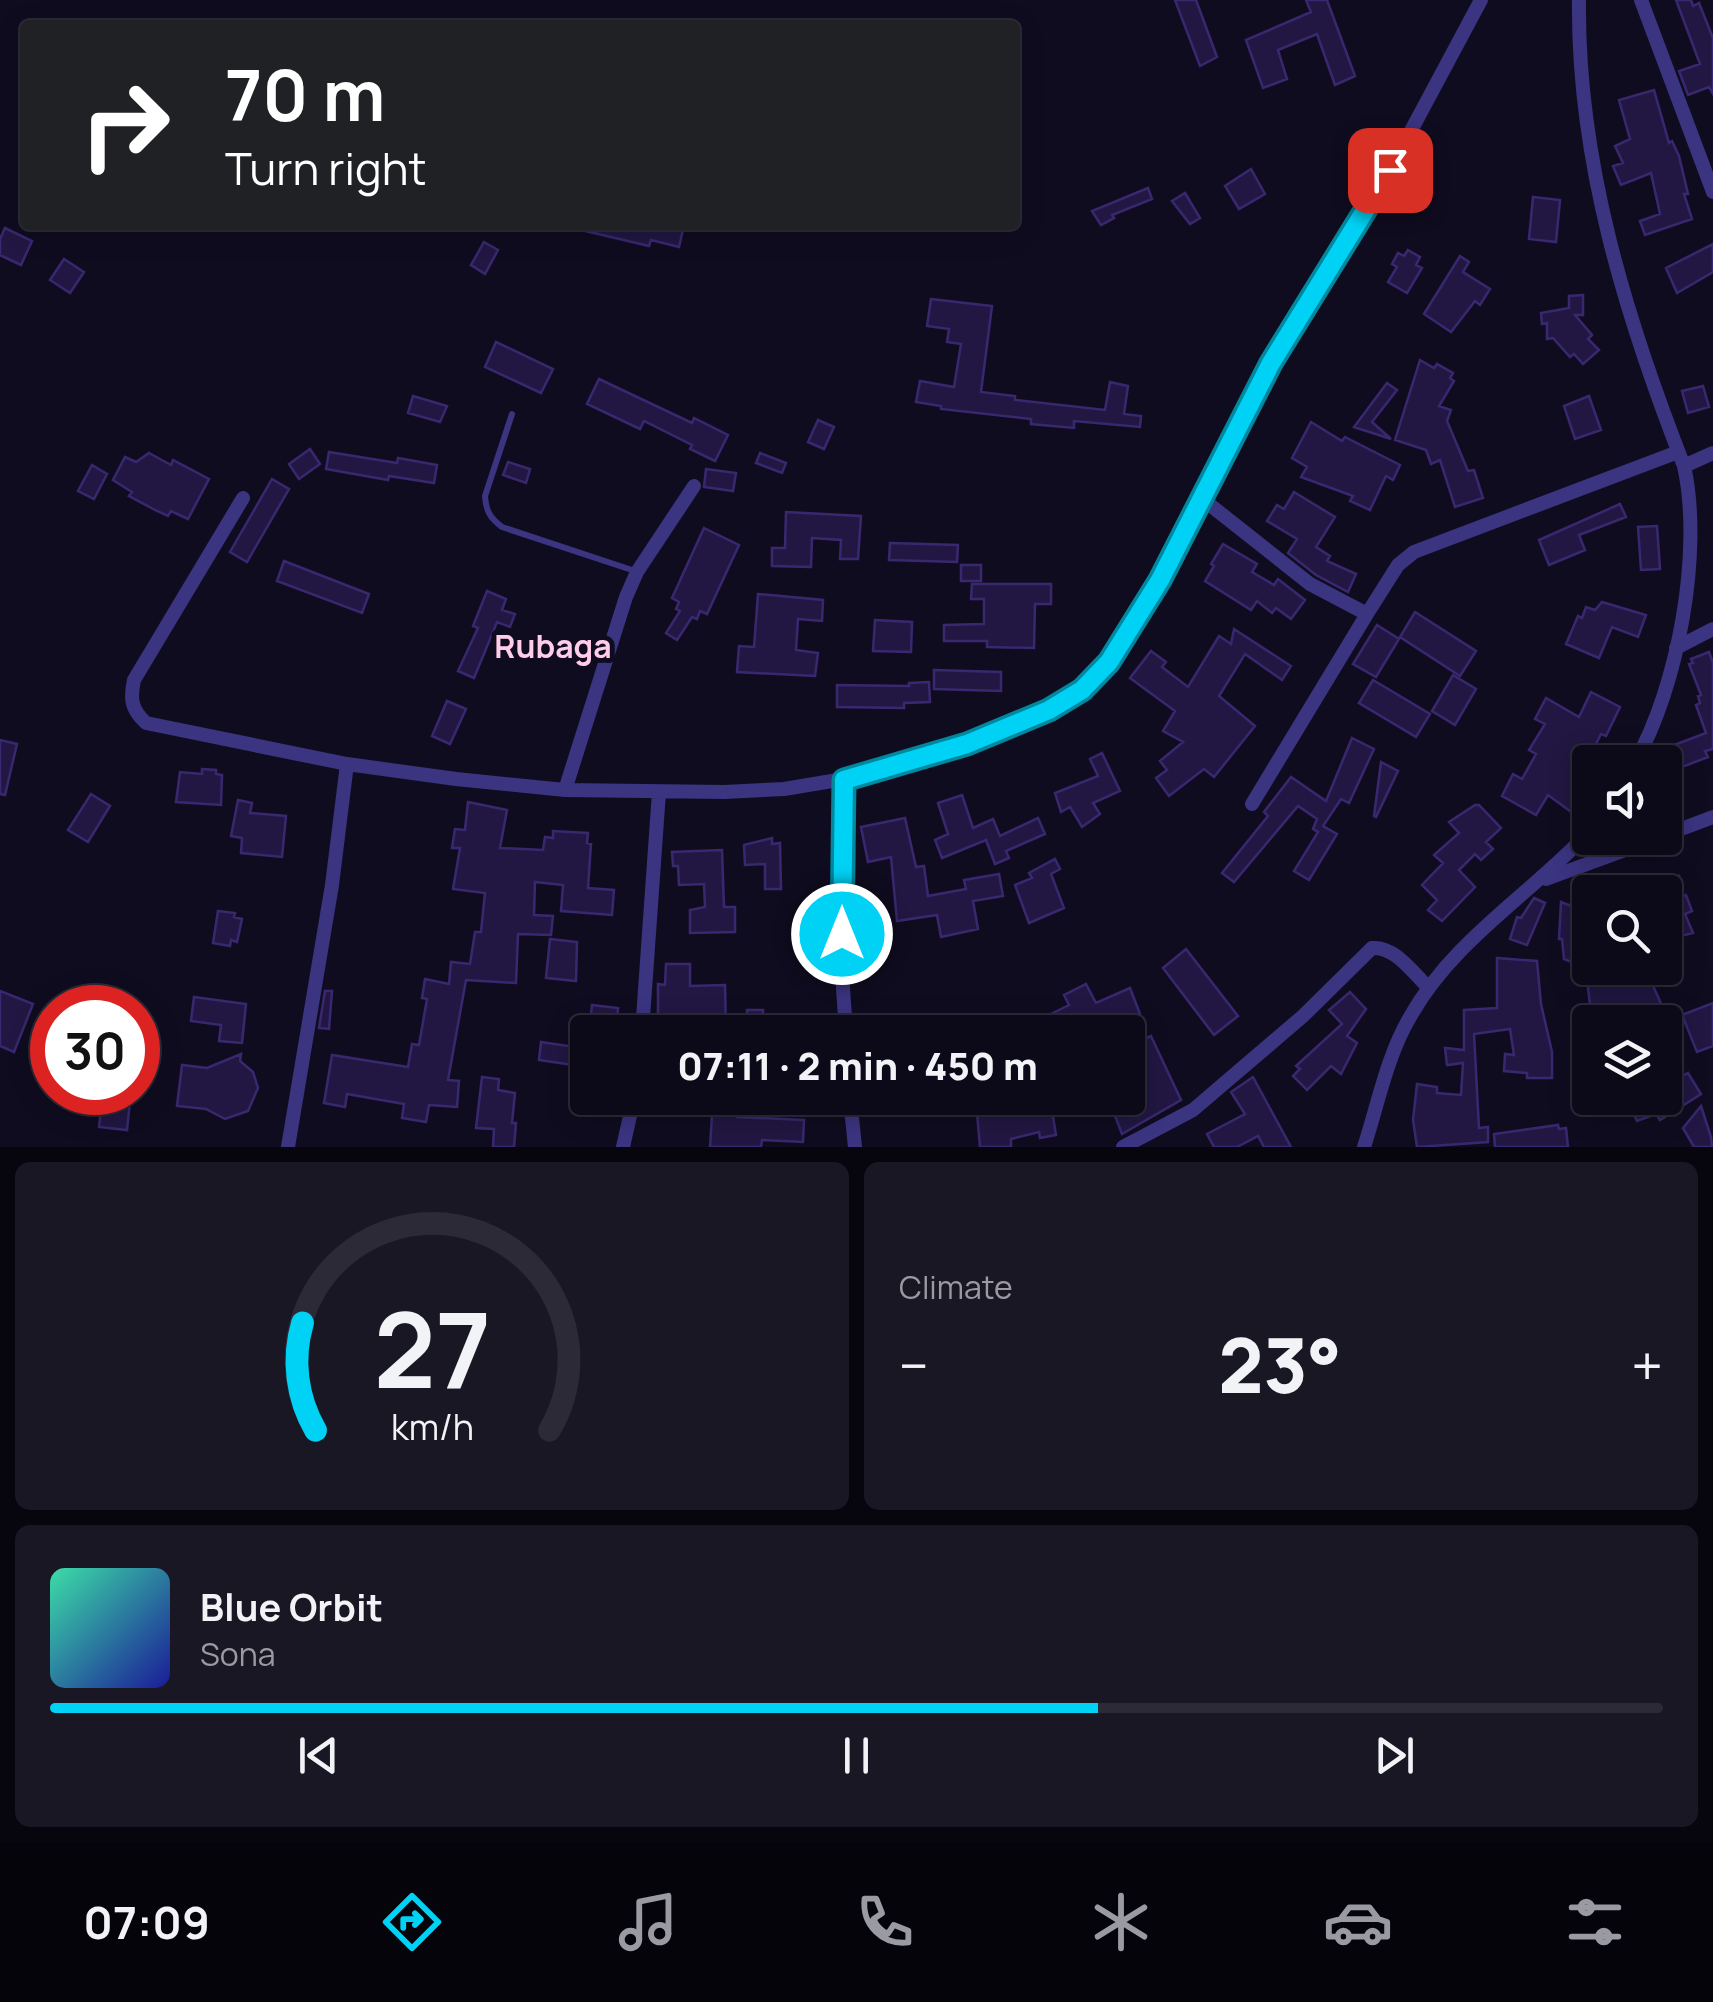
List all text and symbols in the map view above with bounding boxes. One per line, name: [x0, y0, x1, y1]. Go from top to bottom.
text: 70 m: [225, 46, 385, 142]
icon: right: [60, 60, 190, 190]
pin: [1348, 128, 1433, 213]
text: Turn right: [225, 137, 426, 199]
icon: arrive: [1363, 143, 1418, 198]
district label: Rubaga: [494, 624, 612, 668]
map controls: [1572, 745, 1682, 1115]
button: sound: [1572, 745, 1682, 855]
button: search: [1572, 875, 1682, 985]
position arrow: [790, 882, 894, 986]
speed limit sign: 30: [30, 985, 160, 1115]
button: layers: [1572, 1005, 1682, 1115]
text: 07:11 · 2 min · 450 m: [677, 1039, 1038, 1091]
text: Climate: [899, 1265, 1013, 1309]
text: 27: [373, 1277, 491, 1419]
text: 23°: [1218, 1313, 1342, 1416]
text: −: [899, 1327, 929, 1403]
text: +: [1631, 1327, 1663, 1403]
text: km/h: [390, 1402, 474, 1451]
text: Blue Orbit: [200, 1580, 383, 1632]
text: Sona: [200, 1632, 275, 1676]
icon: previous: [291, 1728, 346, 1783]
icon: pause: [829, 1728, 884, 1783]
icon: next: [1367, 1728, 1422, 1783]
icon: directions: [377, 1887, 447, 1957]
icon: music: [613, 1887, 683, 1957]
icon: phone: [850, 1887, 920, 1957]
icon: climate: [1086, 1887, 1156, 1957]
icon: car: [1323, 1887, 1393, 1957]
icon: filters: [1560, 1887, 1630, 1957]
text: 07:09: [83, 1891, 210, 1953]

